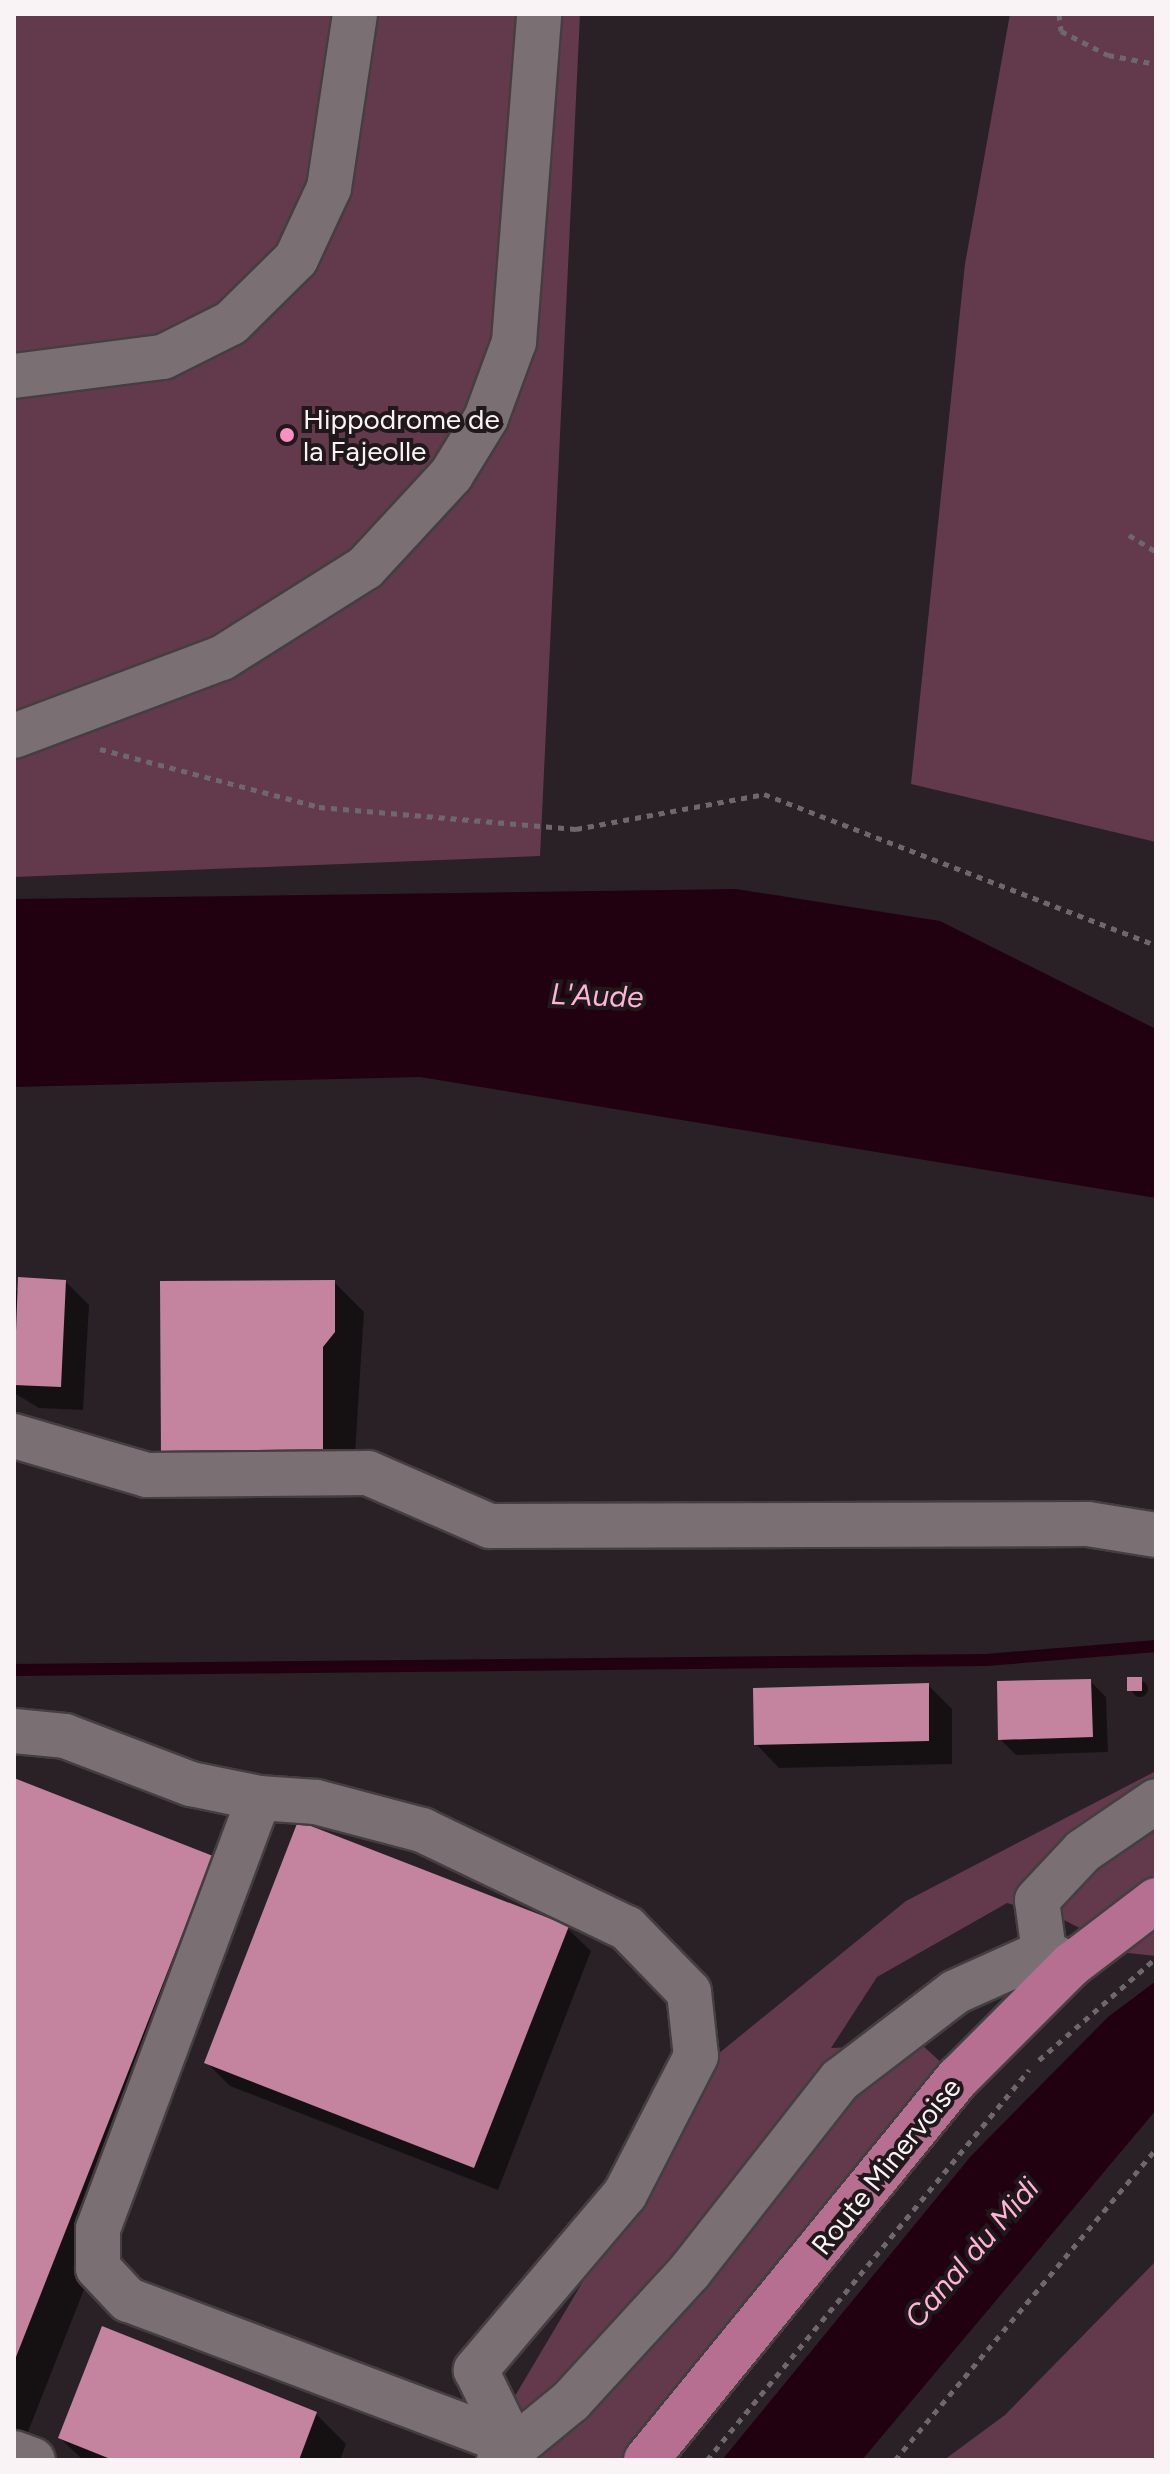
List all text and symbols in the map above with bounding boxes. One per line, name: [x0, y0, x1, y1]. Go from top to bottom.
place label: Hippodrome de la Fajeolle: [303, 402, 500, 468]
marker: Hippodrome de la Fajeolle: [278, 426, 296, 444]
water label: L'Aude: [550, 976, 644, 1016]
street label: Route Minervoise: [804, 2071, 968, 2261]
water label: Canal du Midi: [897, 2171, 1047, 2335]

